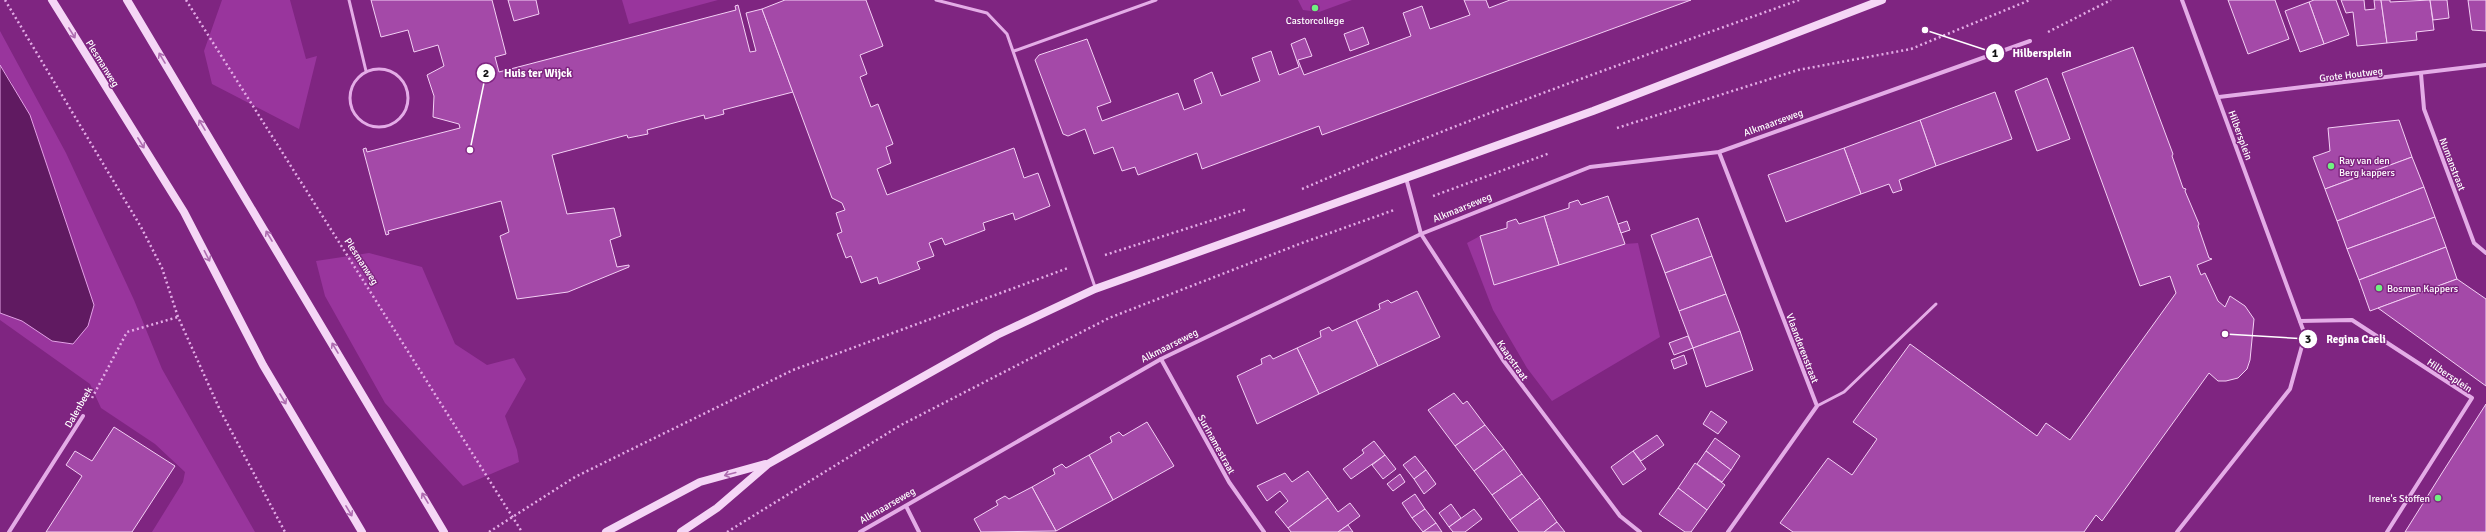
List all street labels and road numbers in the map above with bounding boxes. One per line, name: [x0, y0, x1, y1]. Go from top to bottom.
street label: Plesmanweg: [83, 38, 121, 89]
street label: Grote Houtweg: [2319, 65, 2384, 85]
street label: Alkmaarseweg: [1742, 107, 1805, 139]
street label: Hilbersplein: [2226, 109, 2255, 162]
street label: Numanstraat: [2436, 136, 2468, 193]
street label: Alkmaarseweg: [1431, 191, 1494, 225]
street label: Plesmanweg: [342, 236, 381, 287]
street label: Vlaanderenstraat: [1783, 312, 1821, 385]
street label: Alkmaarseweg: [1139, 326, 1200, 365]
street label: Kaapstraat: [1494, 338, 1531, 383]
street label: Hilbersplein: [2425, 356, 2474, 395]
street label: Dalenbeek: [62, 385, 95, 430]
street label: Surinamestraat: [1195, 413, 1238, 477]
street label: Alkmaarseweg: [857, 485, 918, 527]

